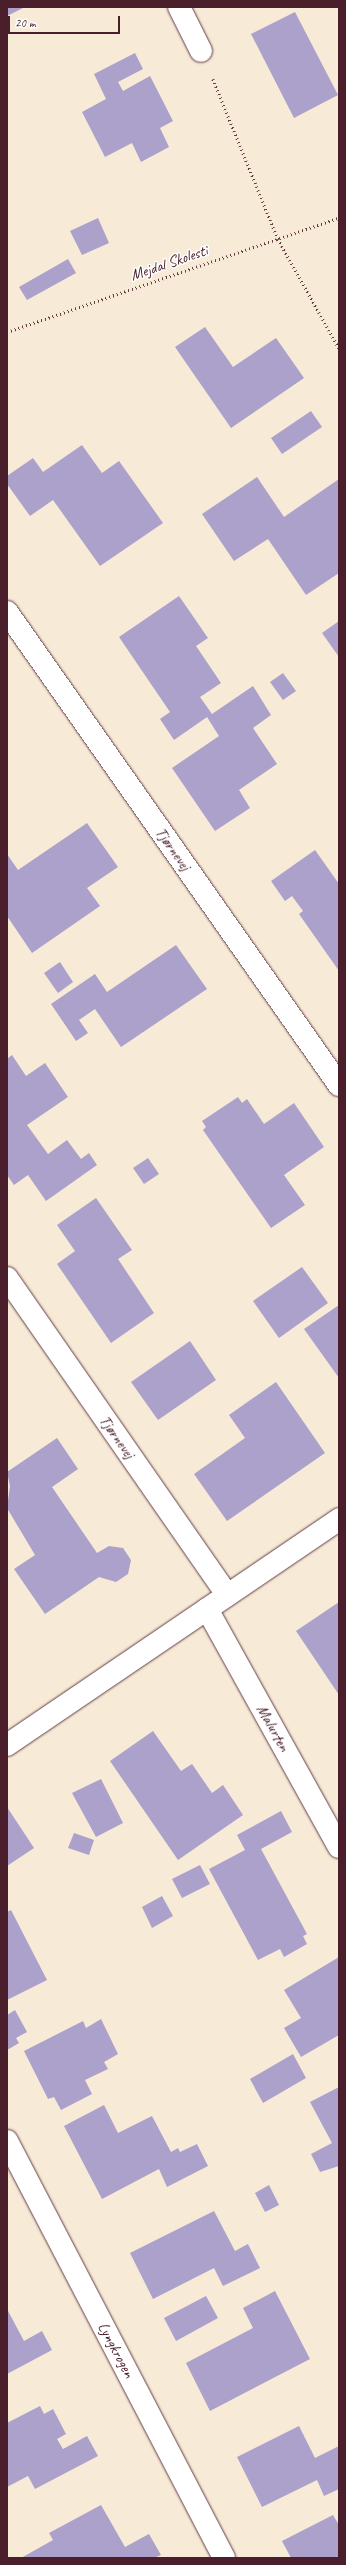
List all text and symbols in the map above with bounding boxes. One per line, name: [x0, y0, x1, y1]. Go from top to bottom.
scale bar: [10, 8, 122, 34]
text: 20 m: [15, 15, 35, 31]
street label: Mejdal Skolesti: [128, 241, 210, 285]
street label: Tjørnevej: [151, 824, 195, 874]
street label: Tjørnevej: [95, 1412, 139, 1462]
street label: Malurten: [252, 1701, 294, 1755]
street label: Lyngkrogen: [93, 2319, 139, 2381]

